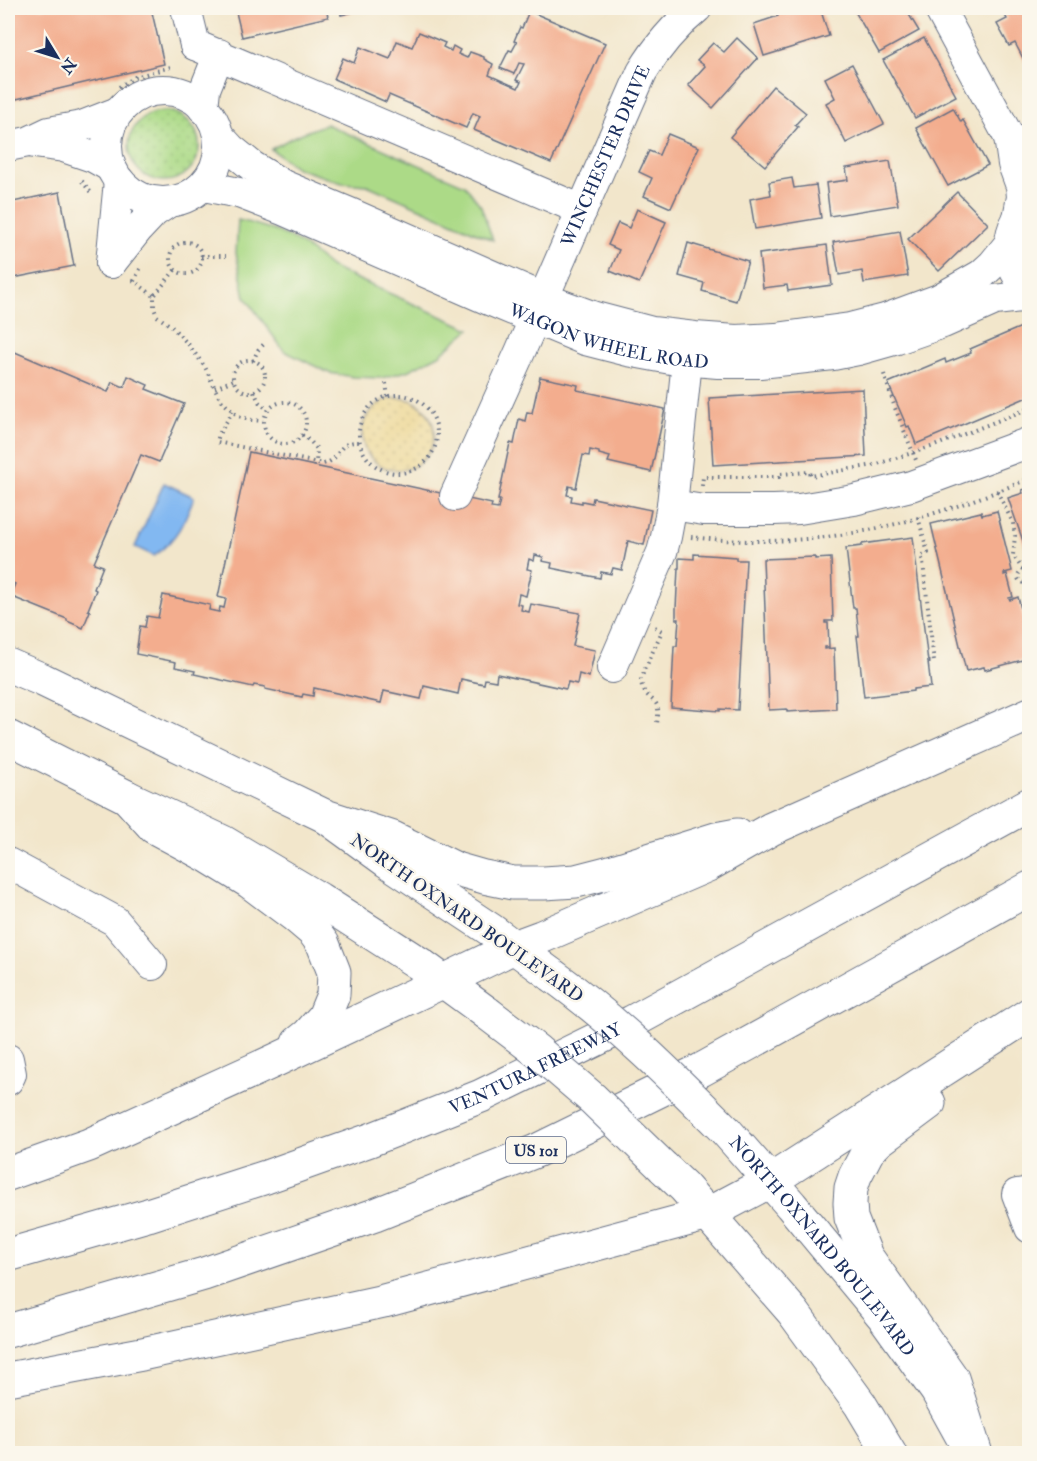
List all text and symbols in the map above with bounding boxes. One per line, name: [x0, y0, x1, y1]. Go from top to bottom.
north arrow: [27, 27, 87, 87]
text: N: [55, 53, 81, 78]
street label: WINCHESTER DRIVE: [556, 62, 656, 251]
street label: WAGON WHEEL ROAD: [505, 298, 709, 374]
street label: NORTH OXNARD BOULEVARD: [346, 829, 588, 1008]
street label: VENTURA FREEWAY: [445, 1018, 626, 1120]
street label: NORTH OXNARD BOULEVARD: [724, 1131, 920, 1361]
road number: US 101: [506, 1137, 566, 1163]

